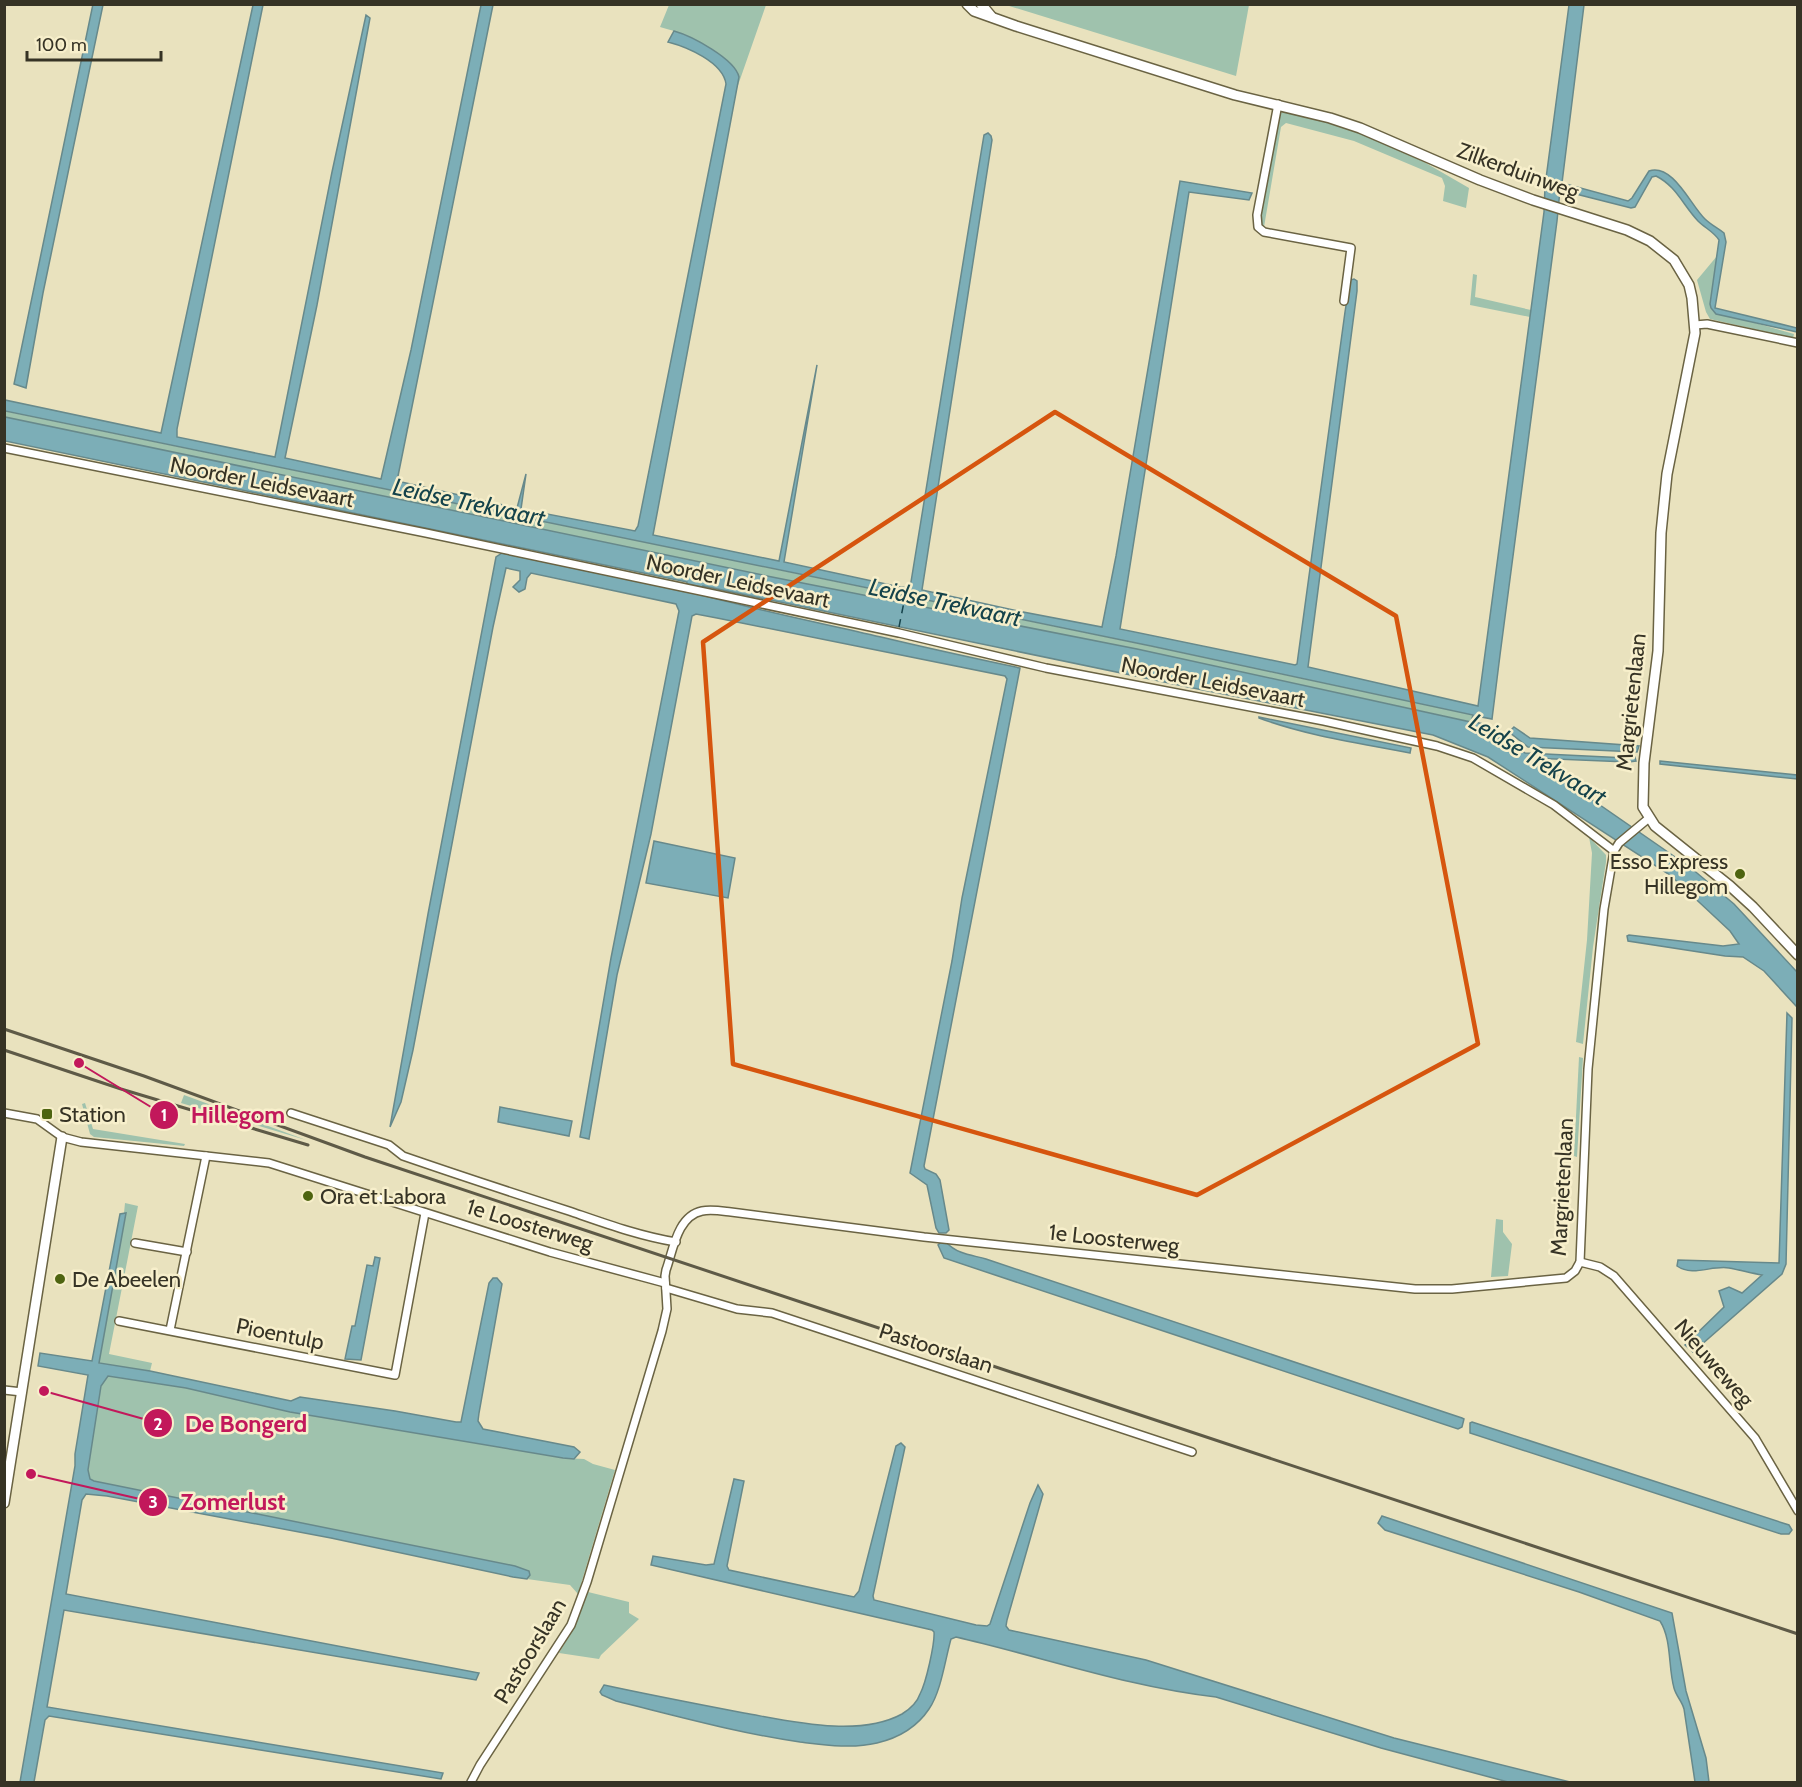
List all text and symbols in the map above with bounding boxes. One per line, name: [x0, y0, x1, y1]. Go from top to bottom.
scale bar: [27, 24, 160, 62]
text: 100 m: [36, 34, 87, 56]
street label: Zilkerduinweg: [1453, 136, 1584, 206]
street label: Noorder Leidsevaart: [168, 451, 357, 513]
water label: Leidse Trekvaart: [390, 472, 548, 532]
street label: Noorder Leidsevaart: [644, 548, 833, 614]
water label: Leidse Trekvaart: [866, 572, 1024, 632]
street label: Margrietenlaan: [1610, 632, 1652, 772]
street label: Noorder Leidsevaart: [1119, 651, 1308, 713]
water label: Leidse Trekvaart: [1464, 707, 1612, 812]
place label: Esso Express Hillegom: [1610, 848, 1728, 900]
marker: Esso Express Hillegom: [1733, 867, 1747, 881]
callout: Hillegom: [149, 1094, 297, 1136]
text: Hillegom: [191, 1100, 285, 1129]
place label: Station: [59, 1101, 126, 1128]
text: 1: [161, 1104, 167, 1126]
marker: Station: [40, 1107, 54, 1121]
street label: Margrietenlaan: [1545, 1117, 1579, 1257]
place label: Ora et Labora: [320, 1183, 446, 1210]
marker: Ora et Labora: [301, 1189, 315, 1203]
street label: 1e Loosterweg: [463, 1193, 598, 1257]
street label: 1e Loosterweg: [1047, 1219, 1182, 1259]
place label: De Abeelen: [72, 1266, 181, 1293]
marker: De Abeelen: [53, 1272, 67, 1286]
street label: Pioentulp: [234, 1312, 326, 1356]
street label: Nieuweweg: [1668, 1313, 1760, 1413]
street label: Pastoorslaan: [876, 1317, 996, 1379]
callout: De Bongerd: [143, 1402, 319, 1444]
text: De Bongerd: [185, 1409, 307, 1438]
text: 2: [153, 1413, 163, 1435]
callout: Zomerlust: [138, 1481, 297, 1523]
text: Zomerlust: [180, 1487, 286, 1516]
text: 3: [148, 1491, 158, 1513]
street label: Pastoorslaan: [488, 1593, 572, 1709]

